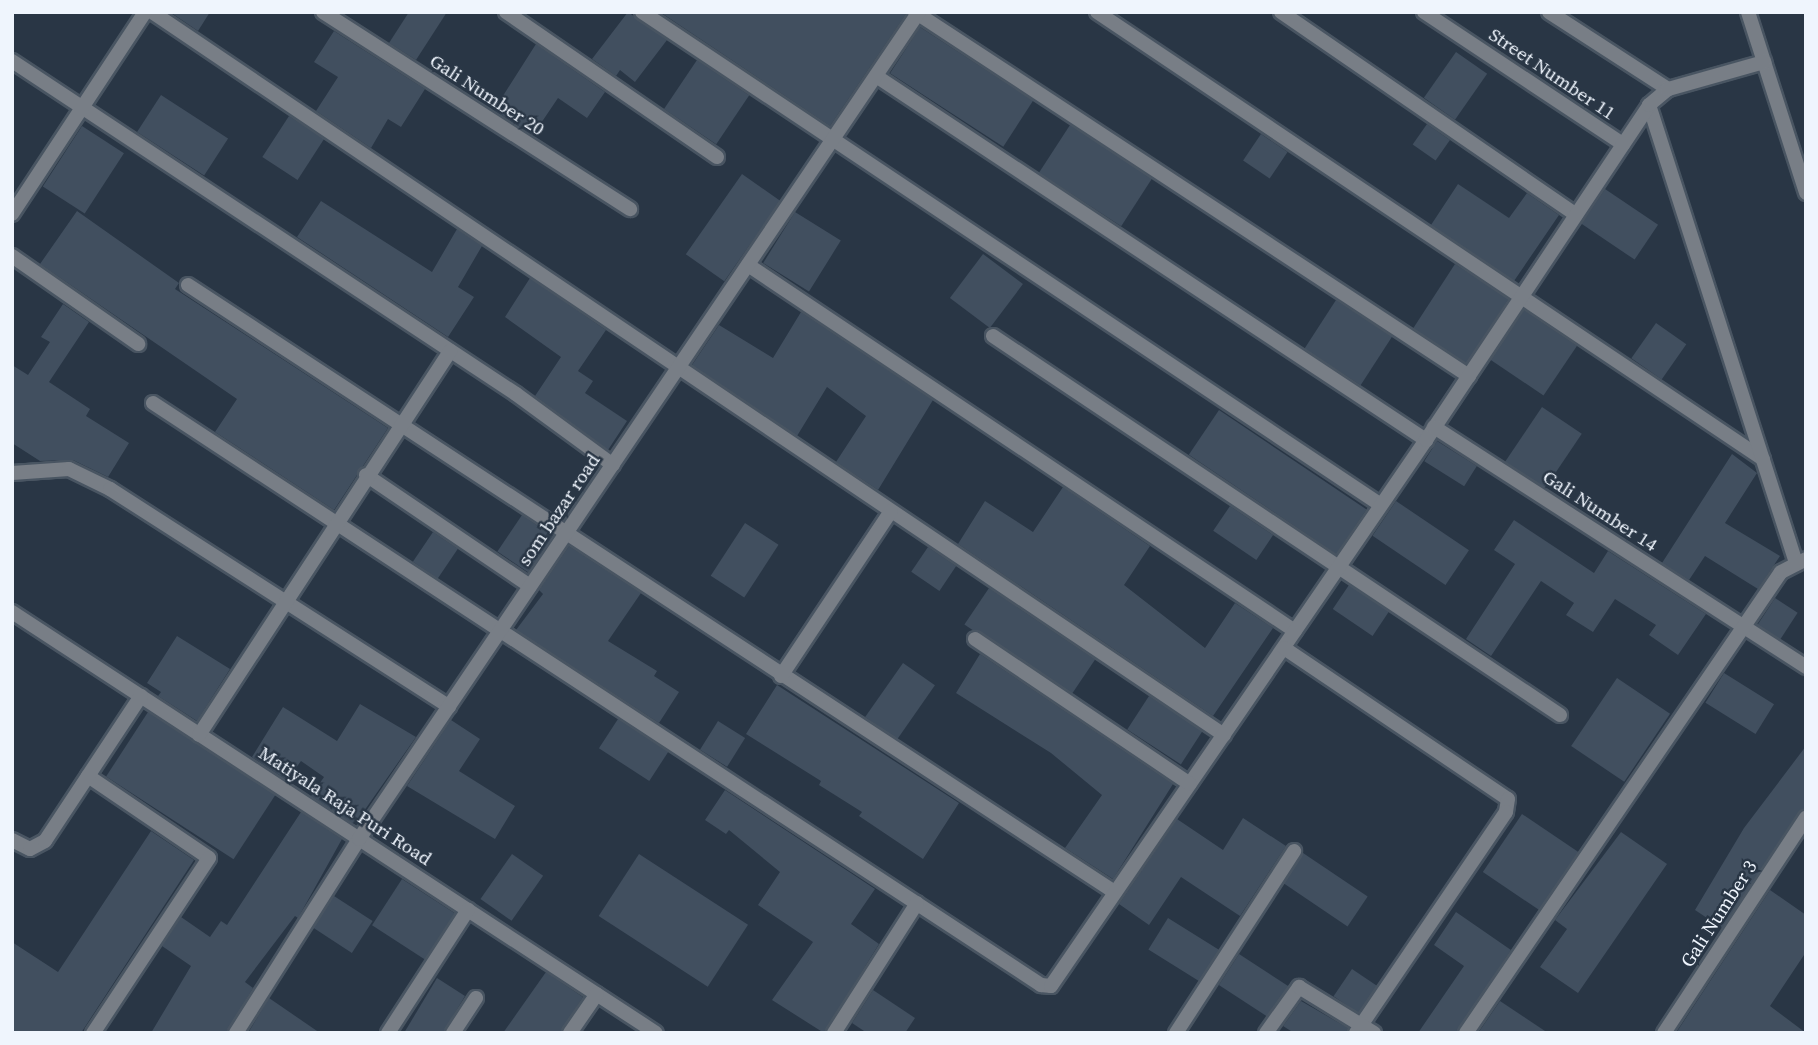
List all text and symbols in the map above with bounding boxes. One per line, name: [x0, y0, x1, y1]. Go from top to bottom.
street label: Street Number 11: [1485, 23, 1619, 125]
street label: Gali Number 20: [425, 49, 549, 141]
street label: som bazar road: [513, 450, 605, 570]
street label: Gali Number 14: [1538, 465, 1662, 557]
street label: Matiyala Raja Puri Road: [254, 742, 436, 870]
street label: Gali Number 3: [1676, 856, 1762, 972]

